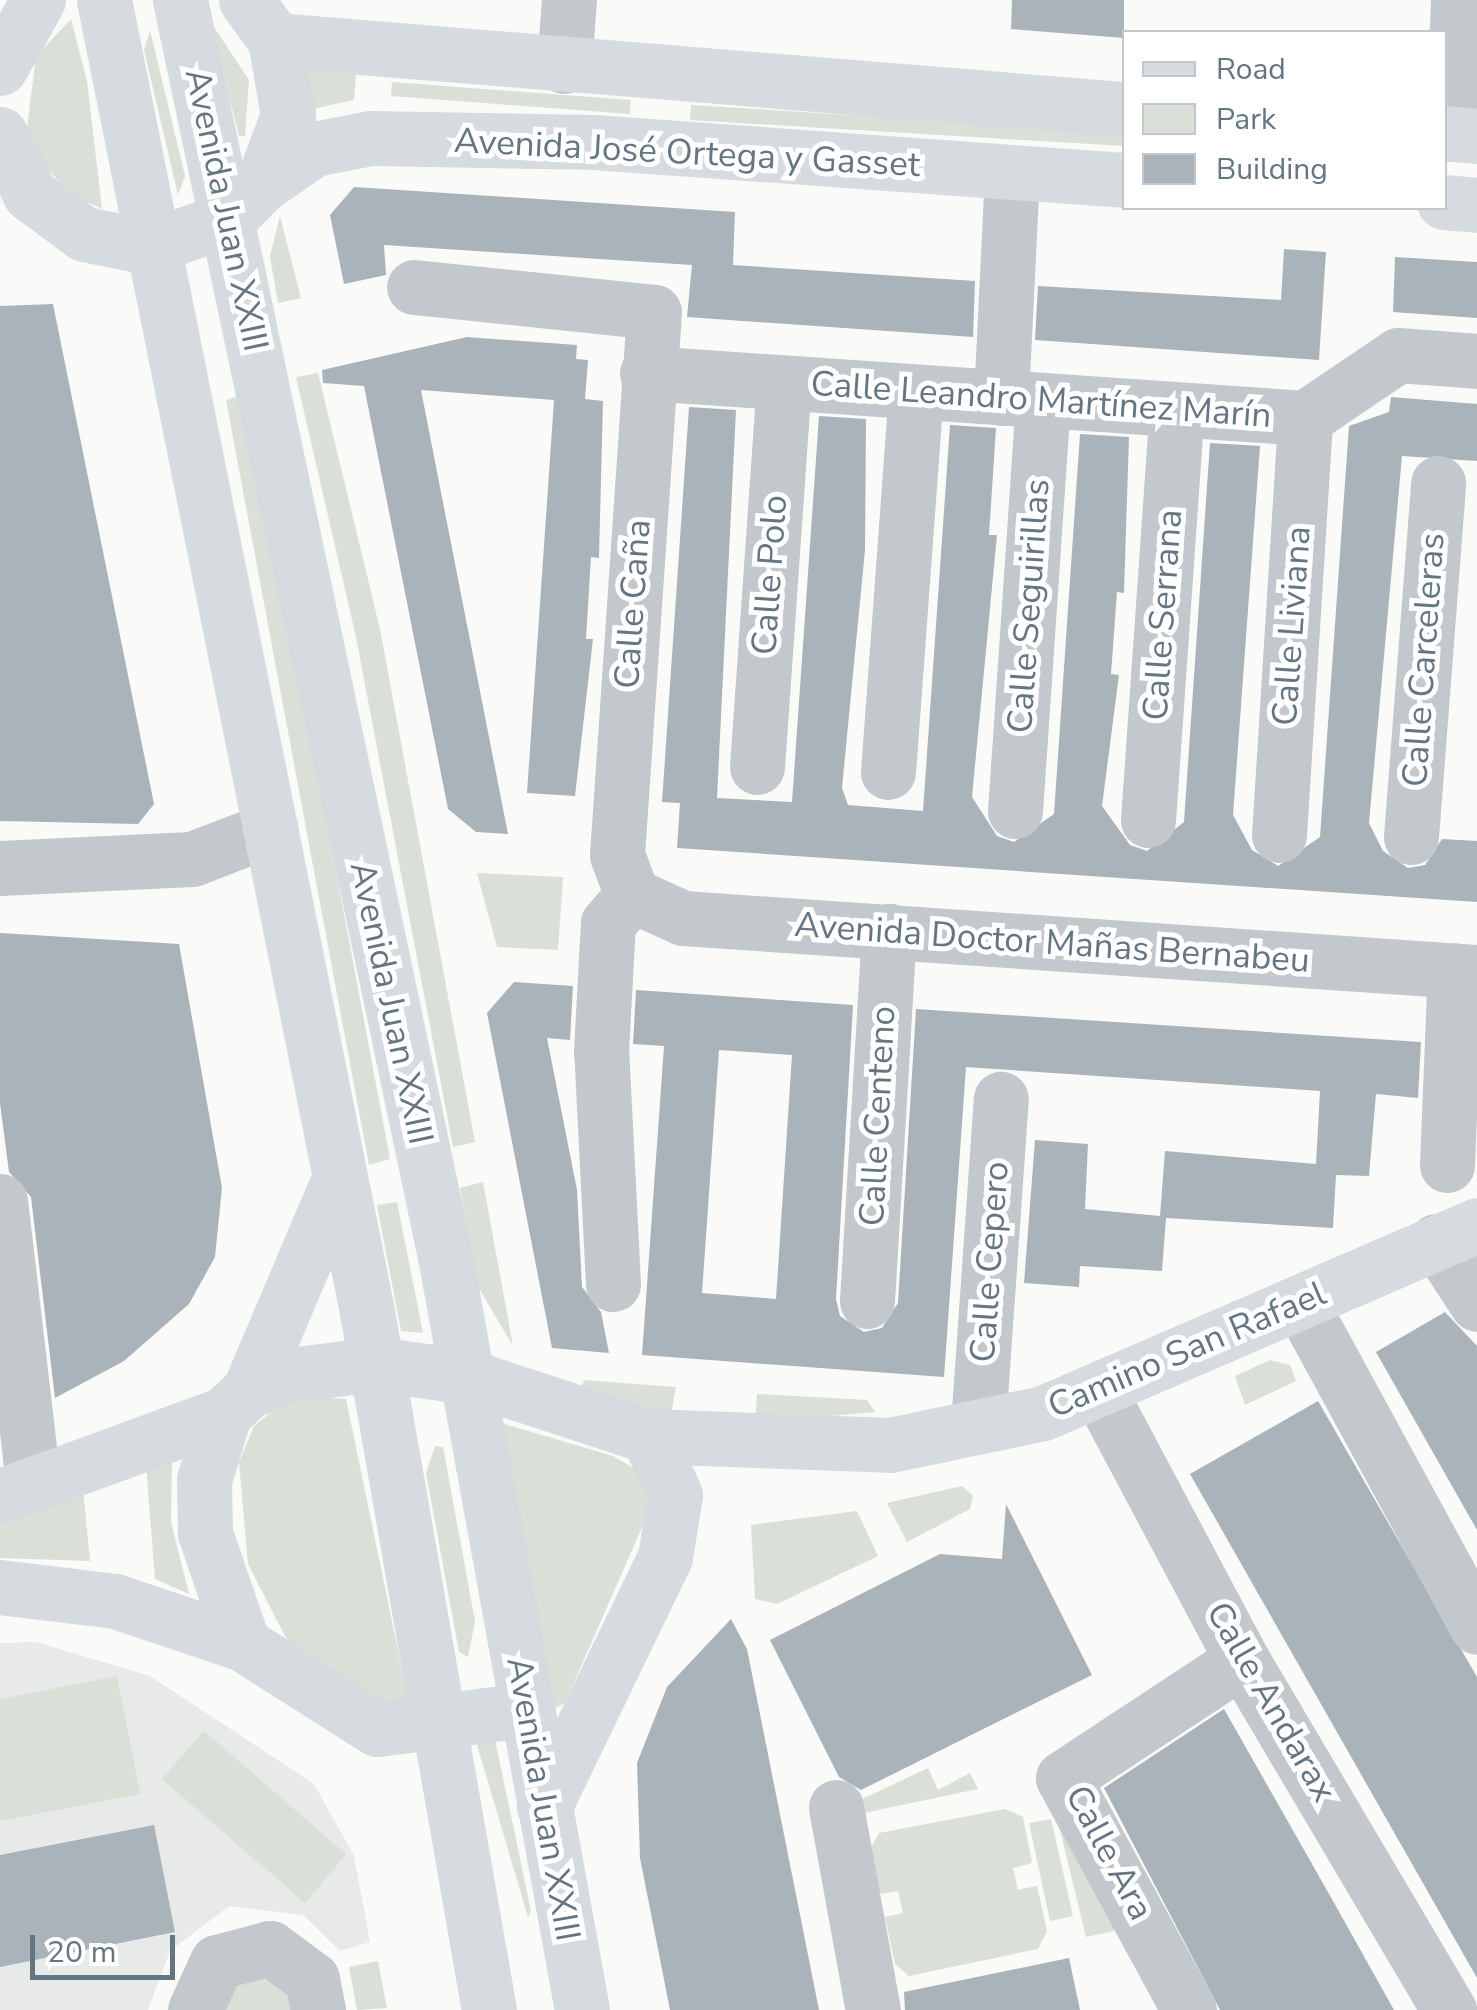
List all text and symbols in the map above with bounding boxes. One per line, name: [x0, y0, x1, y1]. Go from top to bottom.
legend: [1122, 30, 1447, 210]
text: Road: [1216, 49, 1286, 90]
street label: Avenida Juan XXIII: [176, 65, 276, 355]
text: Park: [1216, 99, 1276, 140]
street label: Avenida José Ortega y Gasset: [453, 120, 921, 186]
text: Building: [1216, 149, 1328, 190]
street label: Calle Leandro Martínez Marín: [809, 363, 1273, 437]
street label: Calle Seguirillas: [999, 477, 1059, 735]
street label: Calle Polo: [743, 494, 797, 656]
street label: Calle Serrana: [1135, 508, 1191, 722]
street label: Calle Caña: [606, 518, 660, 690]
street label: Calle Liviana: [1264, 525, 1320, 727]
street label: Calle Carceleras: [1394, 532, 1454, 788]
street label: Avenida Juan XXIII: [341, 858, 441, 1148]
street label: Avenida Doctor Mañas Bernabeu: [793, 904, 1311, 982]
street label: Calle Centeno: [851, 1005, 905, 1227]
street label: Calle Cepero: [962, 1160, 1018, 1364]
street label: Camino San Rafael: [1042, 1272, 1332, 1428]
street label: Calle Andarax: [1197, 1595, 1345, 1809]
street label: Avenida Juan XXIII: [497, 1654, 589, 1944]
street label: Calle Ara: [1056, 1779, 1162, 1927]
scale bar: [35, 1915, 180, 1977]
text: 20 m: [47, 1932, 116, 1973]

